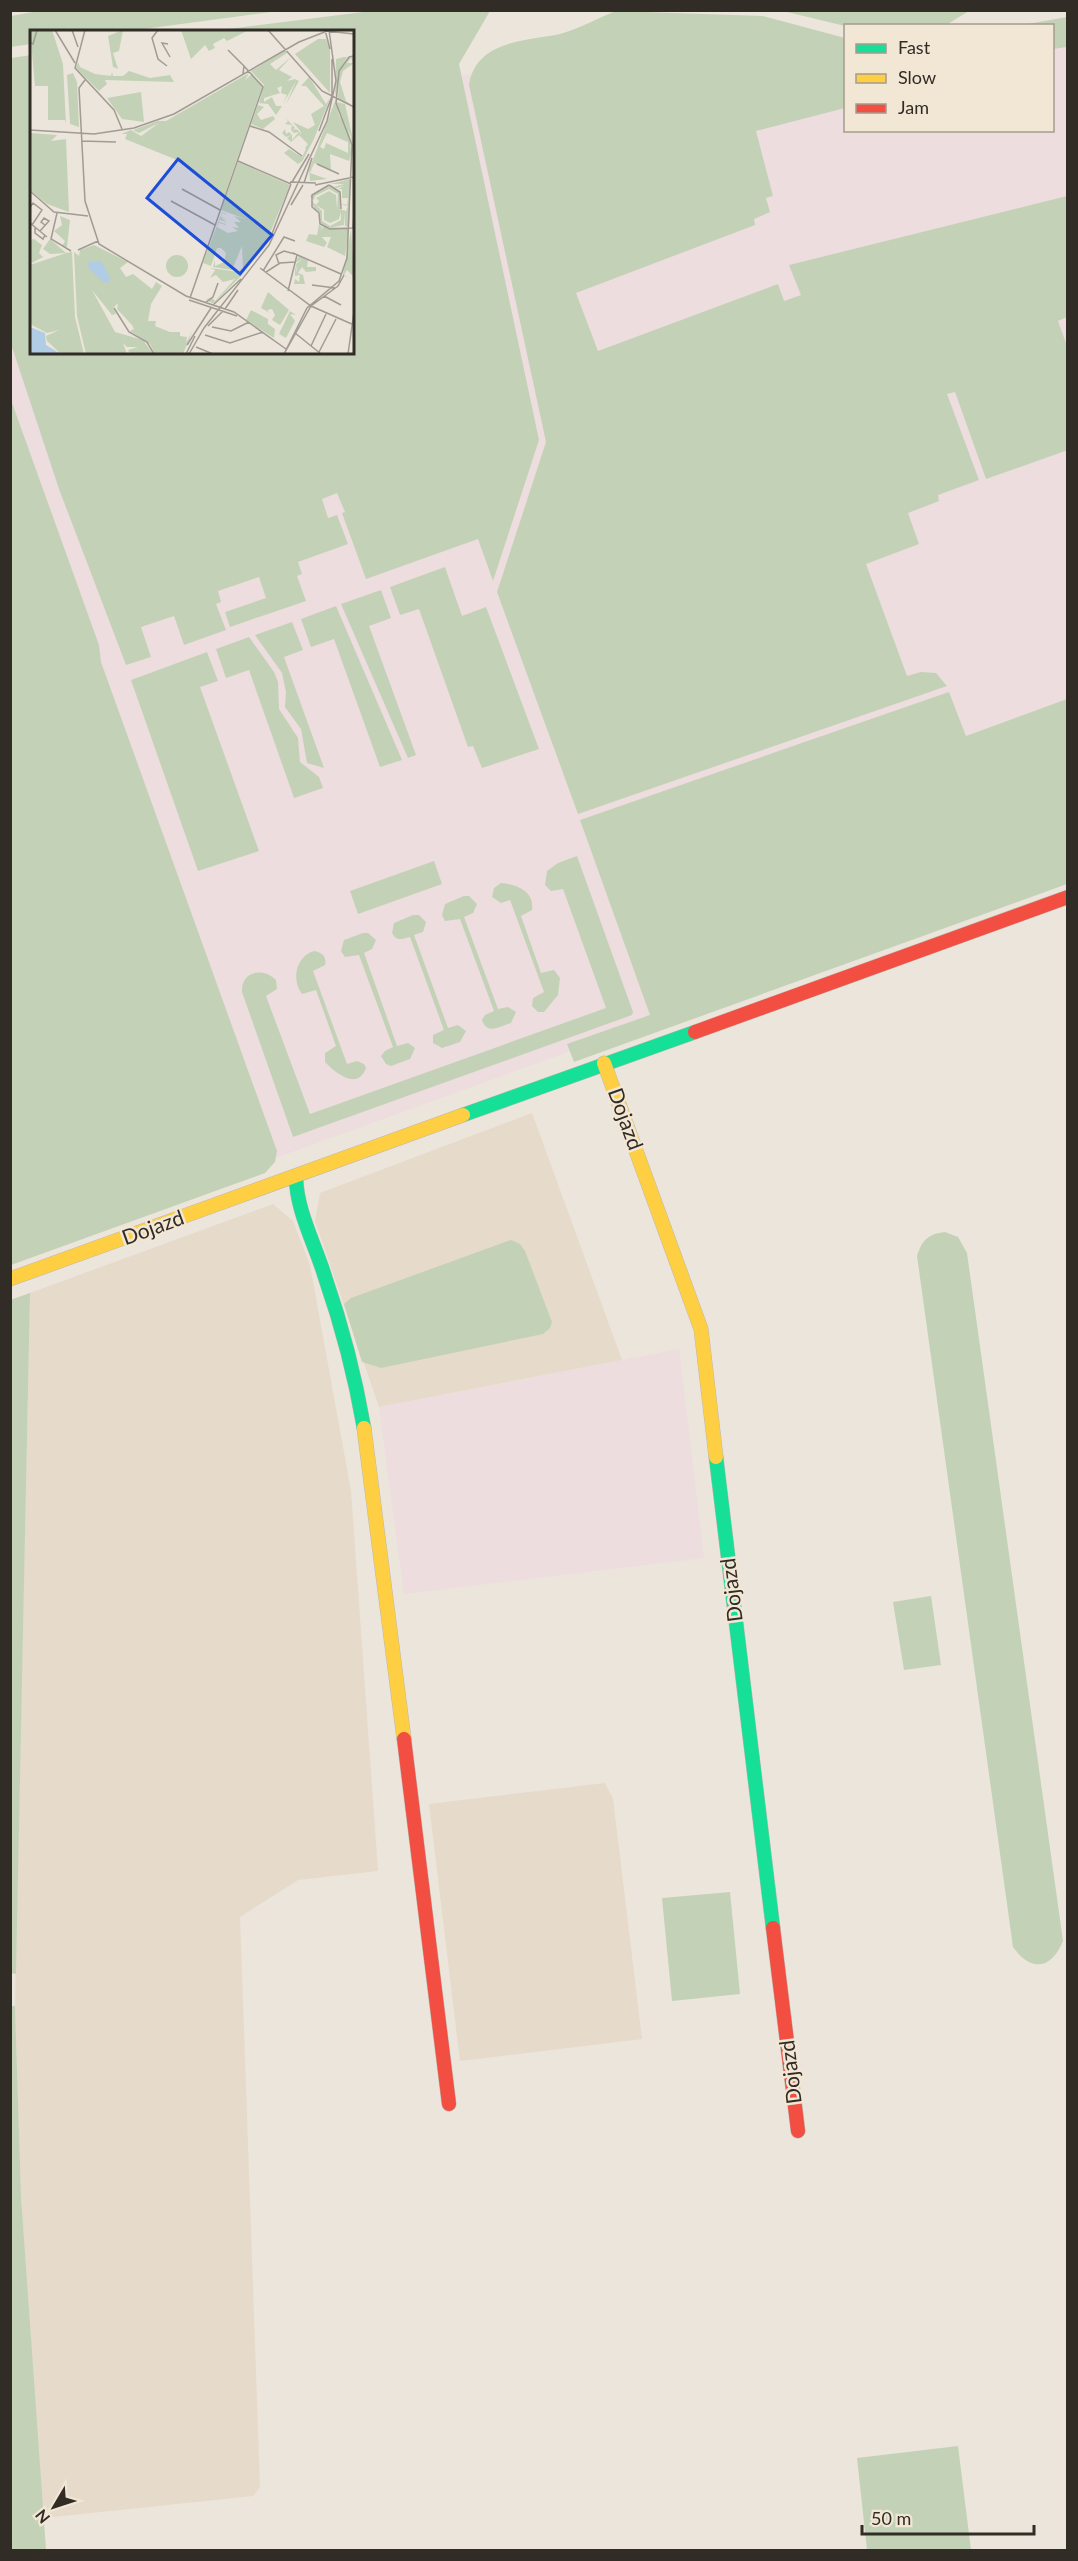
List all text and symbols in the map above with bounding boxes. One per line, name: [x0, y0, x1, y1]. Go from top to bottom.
legend: [844, 24, 1054, 132]
inset map: [30, 30, 354, 354]
text: Fast: [898, 36, 931, 58]
text: Slow: [898, 66, 936, 88]
text: Jam: [898, 96, 929, 118]
street label: Dojazd: [604, 1084, 649, 1153]
street label: Dojazd: [118, 1204, 187, 1249]
street label: Dojazd: [714, 1557, 747, 1624]
street label: Dojazd: [773, 2039, 806, 2106]
north arrow: [24, 2477, 84, 2537]
scale bar: [862, 2498, 1034, 2536]
text: N: [31, 2506, 53, 2528]
text: 50 m: [871, 2507, 911, 2529]

